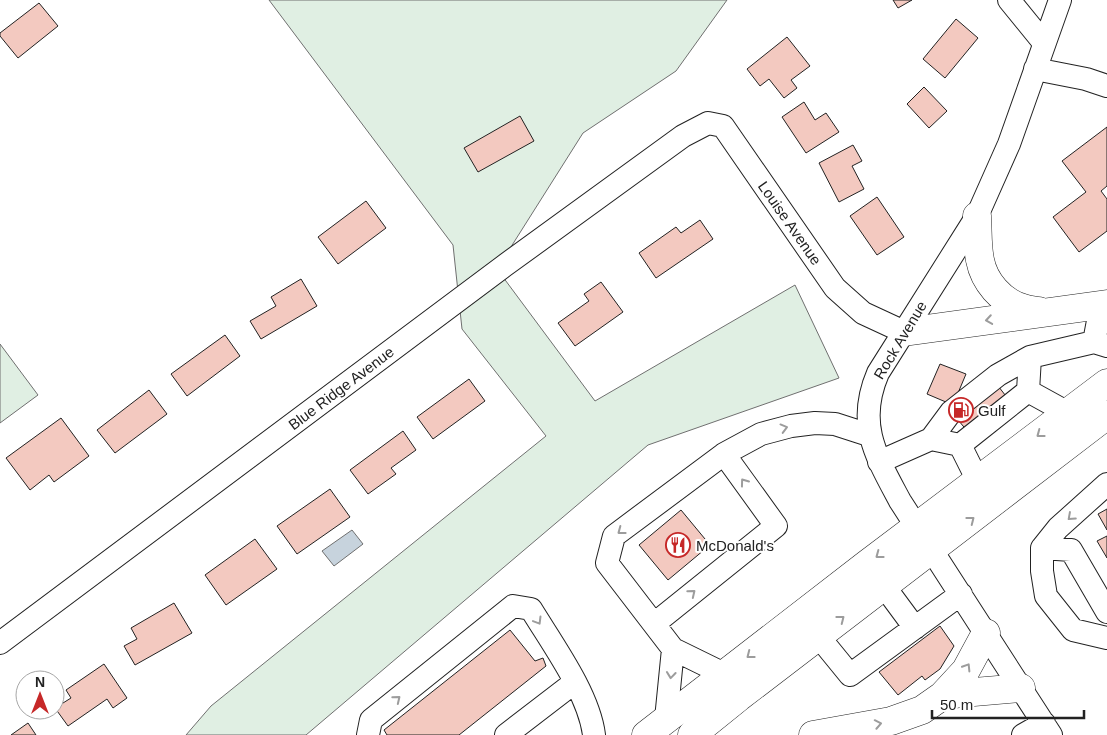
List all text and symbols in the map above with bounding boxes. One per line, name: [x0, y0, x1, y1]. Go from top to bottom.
street label: Louise Avenue: [755, 178, 825, 268]
street label: Rock Avenue: [870, 298, 930, 382]
one-way arrow: [985, 315, 994, 325]
street label: Blue Ridge Avenue: [285, 343, 397, 433]
fuel station icon: Gulf: [948, 397, 974, 423]
place label: Gulf: [978, 402, 1006, 419]
one-way arrow: [780, 423, 789, 434]
one-way arrow: [1036, 428, 1046, 437]
one-way arrow: [741, 478, 750, 488]
one-way arrow: [1067, 511, 1076, 520]
one-way arrow: [966, 516, 975, 525]
one-way arrow: [618, 526, 627, 534]
restaurant icon: McDonald's: [665, 532, 691, 558]
place label: McDonald's: [696, 537, 774, 554]
one-way arrow: [876, 550, 885, 558]
one-way arrow: [686, 591, 695, 599]
one-way arrow: [531, 615, 541, 624]
one-way arrow: [835, 617, 844, 625]
one-way arrow: [747, 649, 756, 657]
one-way arrow: [961, 663, 970, 672]
north arrow: [15, 670, 65, 720]
one-way arrow: [666, 671, 677, 679]
text: N: [35, 674, 45, 690]
scale bar: [932, 688, 1084, 720]
one-way arrow: [391, 696, 401, 705]
text: 50 m: [940, 696, 973, 713]
one-way arrow: [873, 719, 882, 729]

